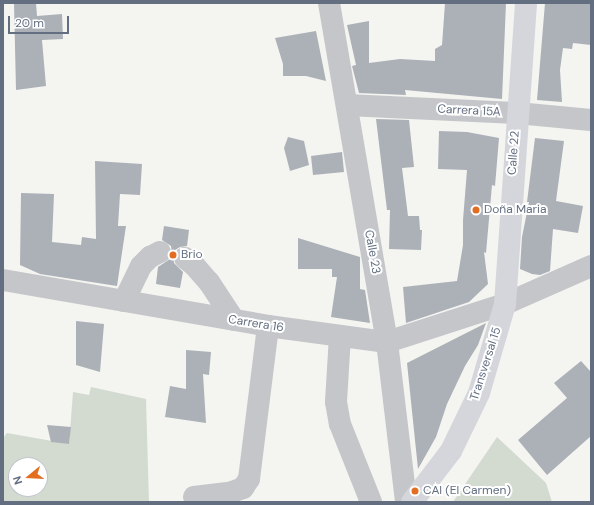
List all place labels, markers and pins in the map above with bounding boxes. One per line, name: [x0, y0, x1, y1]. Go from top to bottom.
place label: Doña Maria: [484, 203, 546, 217]
marker: Doña Maria: [471, 205, 481, 215]
place label: Brio: [181, 248, 203, 262]
marker: Brio: [168, 250, 178, 260]
place label: CAI (El Carmen): [423, 484, 511, 498]
marker: CAI (El Carmen): [410, 486, 420, 496]

